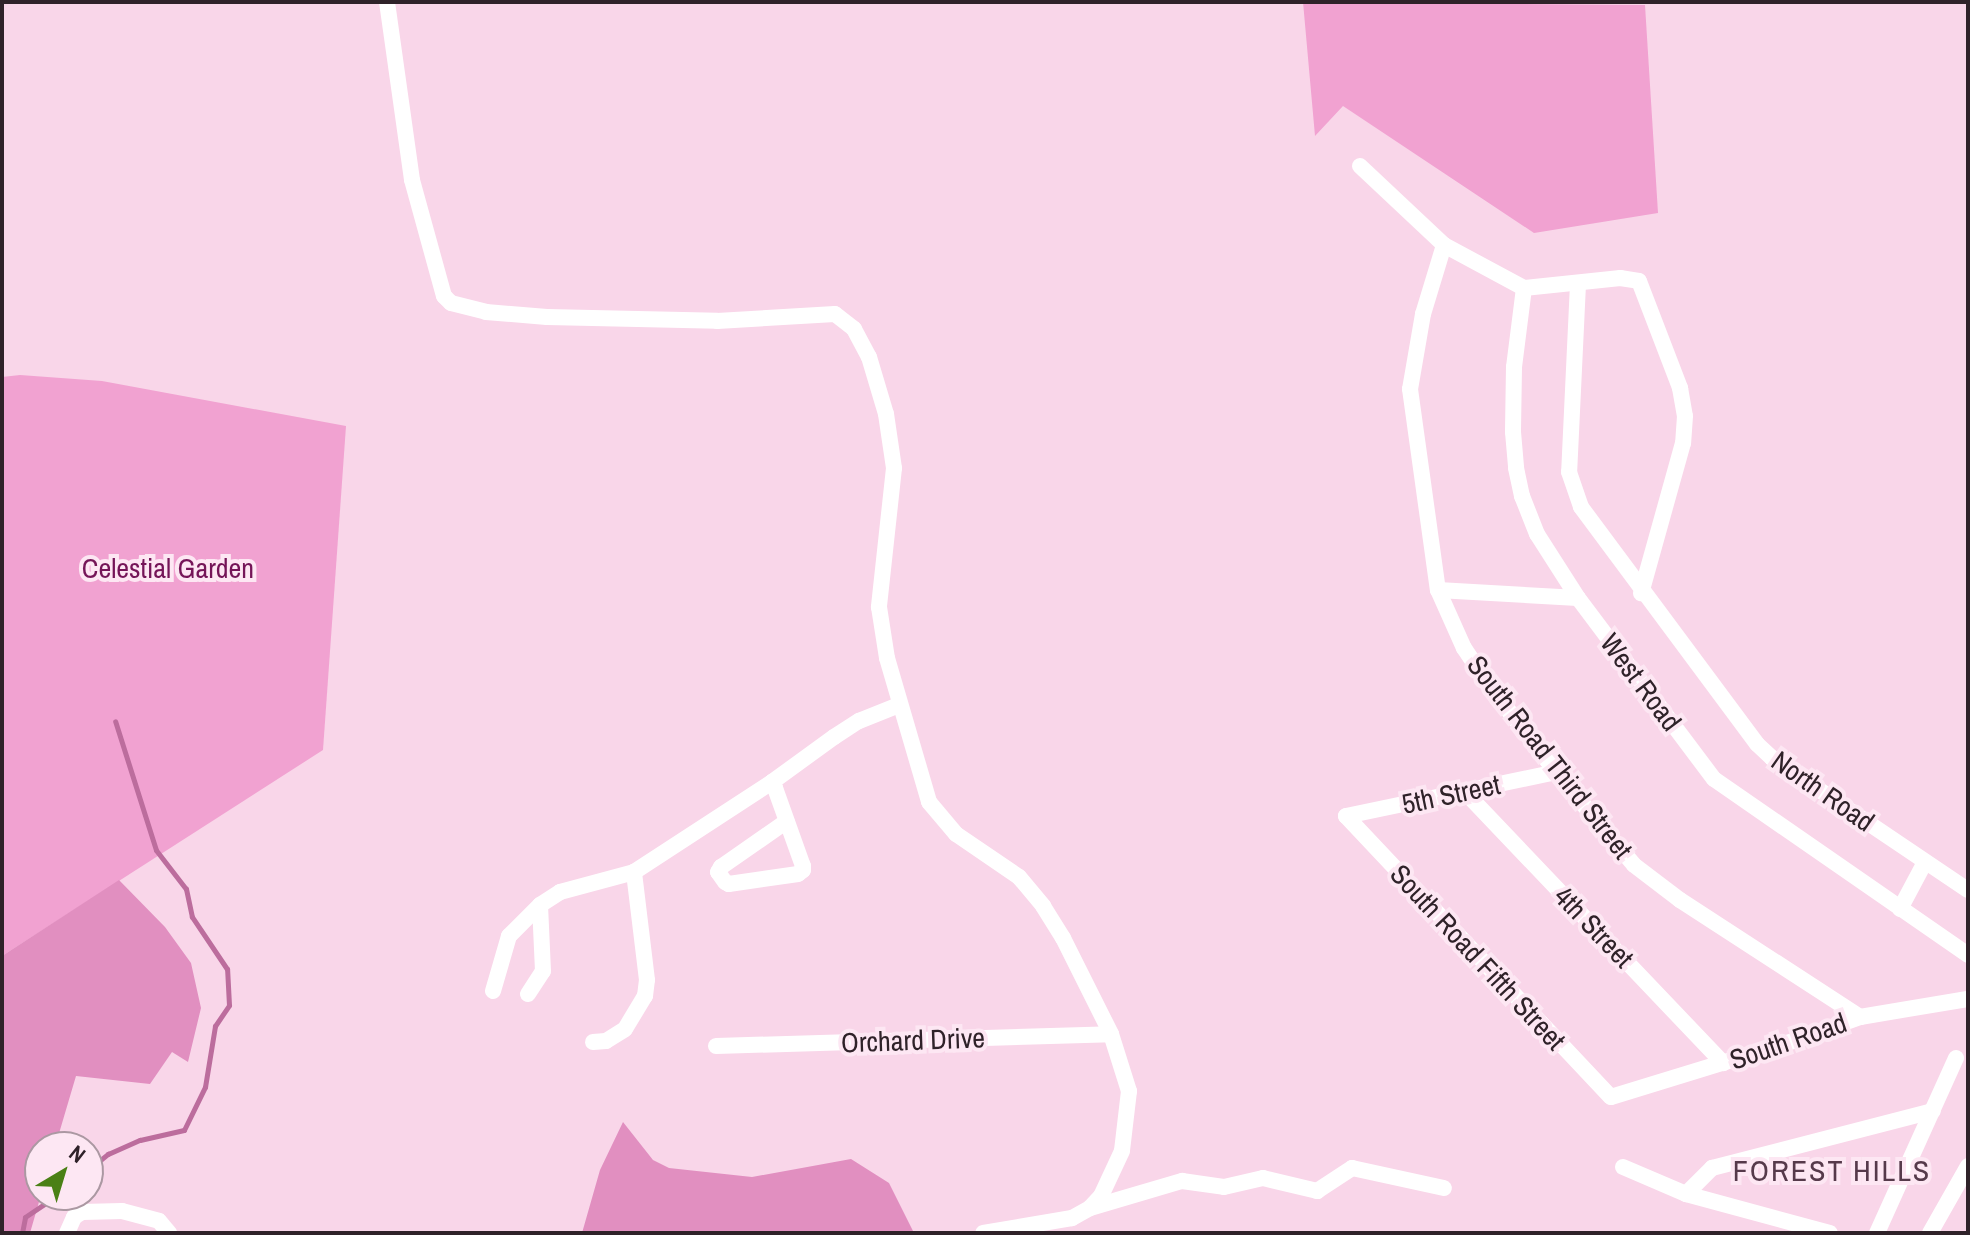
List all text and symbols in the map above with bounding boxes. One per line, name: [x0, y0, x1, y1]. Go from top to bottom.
park label: Celestial Garden: [82, 551, 254, 585]
street label: West Road: [1594, 627, 1688, 737]
street label: South Road Third Street: [1460, 649, 1640, 865]
street label: North Road: [1765, 744, 1881, 838]
street label: 5th Street: [1399, 767, 1503, 821]
street label: South Road Fifth Street: [1383, 857, 1573, 1057]
street label: 4th Street: [1547, 880, 1641, 974]
street label: South Road: [1725, 1005, 1851, 1077]
street label: Orchard Drive: [840, 1021, 986, 1059]
north arrow: [24, 1131, 104, 1211]
text: N: [63, 1138, 92, 1169]
district label: FOREST HILLS: [1733, 1152, 1931, 1188]

